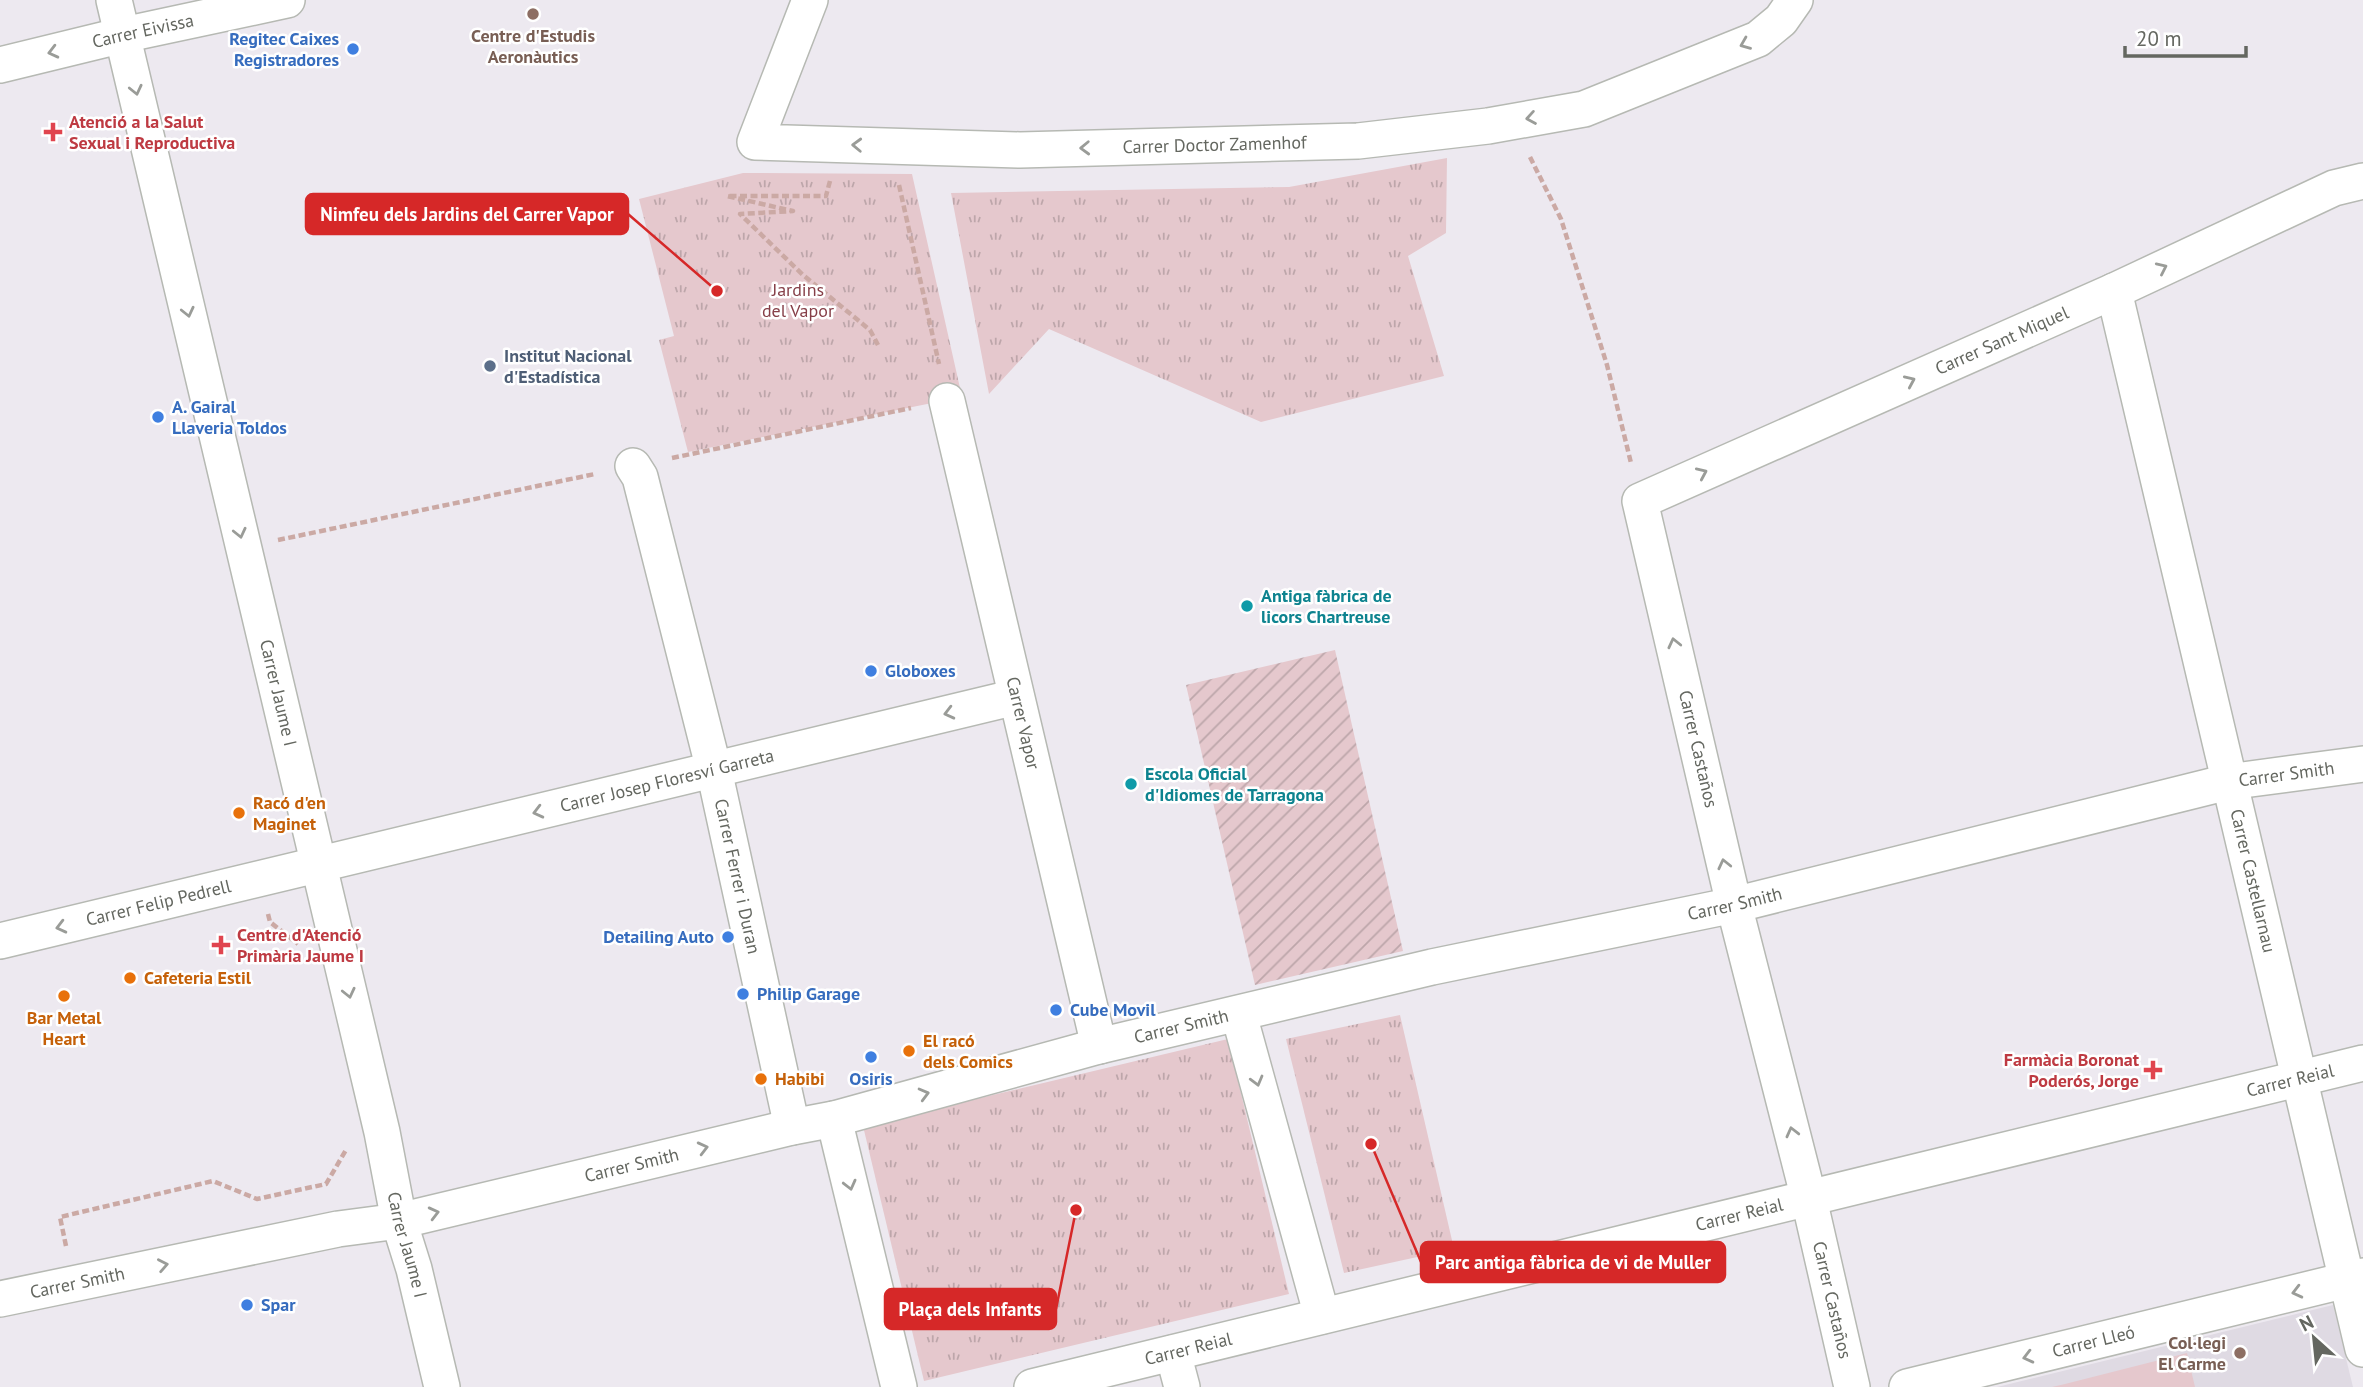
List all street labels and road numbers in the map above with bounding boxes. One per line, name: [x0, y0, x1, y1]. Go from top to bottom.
street label: Carrer Eivissa: [90, 8, 196, 53]
street label: Carrer Doctor Zamenhof: [1122, 130, 1308, 158]
street label: Carrer Sant Miquel: [1932, 300, 2073, 380]
street label: Carrer Jaume I: [255, 637, 302, 748]
street label: Carrer Vapor: [1001, 674, 1045, 772]
street label: Carrer Castaños: [1674, 688, 1723, 810]
street label: Carrer Josep Floresví Garreta: [558, 744, 776, 817]
street label: Carrer Smith: [2237, 756, 2336, 791]
street label: Carrer Ferrer i Duran: [710, 796, 766, 956]
street label: Carrer Castellarnau: [2225, 807, 2281, 955]
street label: Carrer Felip Pedrell: [84, 874, 234, 931]
street label: Carrer Smith: [1685, 881, 1784, 925]
street label: Carrer Smith: [1132, 1004, 1231, 1048]
street label: Carrer Reial: [2244, 1058, 2337, 1102]
street label: Carrer Smith: [582, 1142, 681, 1187]
street label: Carrer Jaume I: [383, 1190, 432, 1300]
street label: Carrer Reial: [1693, 1192, 1786, 1236]
street label: Carrer Castaños: [1808, 1239, 1857, 1361]
street label: Carrer Smith: [28, 1261, 127, 1304]
street label: Carrer Lleó: [2050, 1320, 2137, 1362]
street label: Carrer Reial: [1142, 1327, 1235, 1370]

